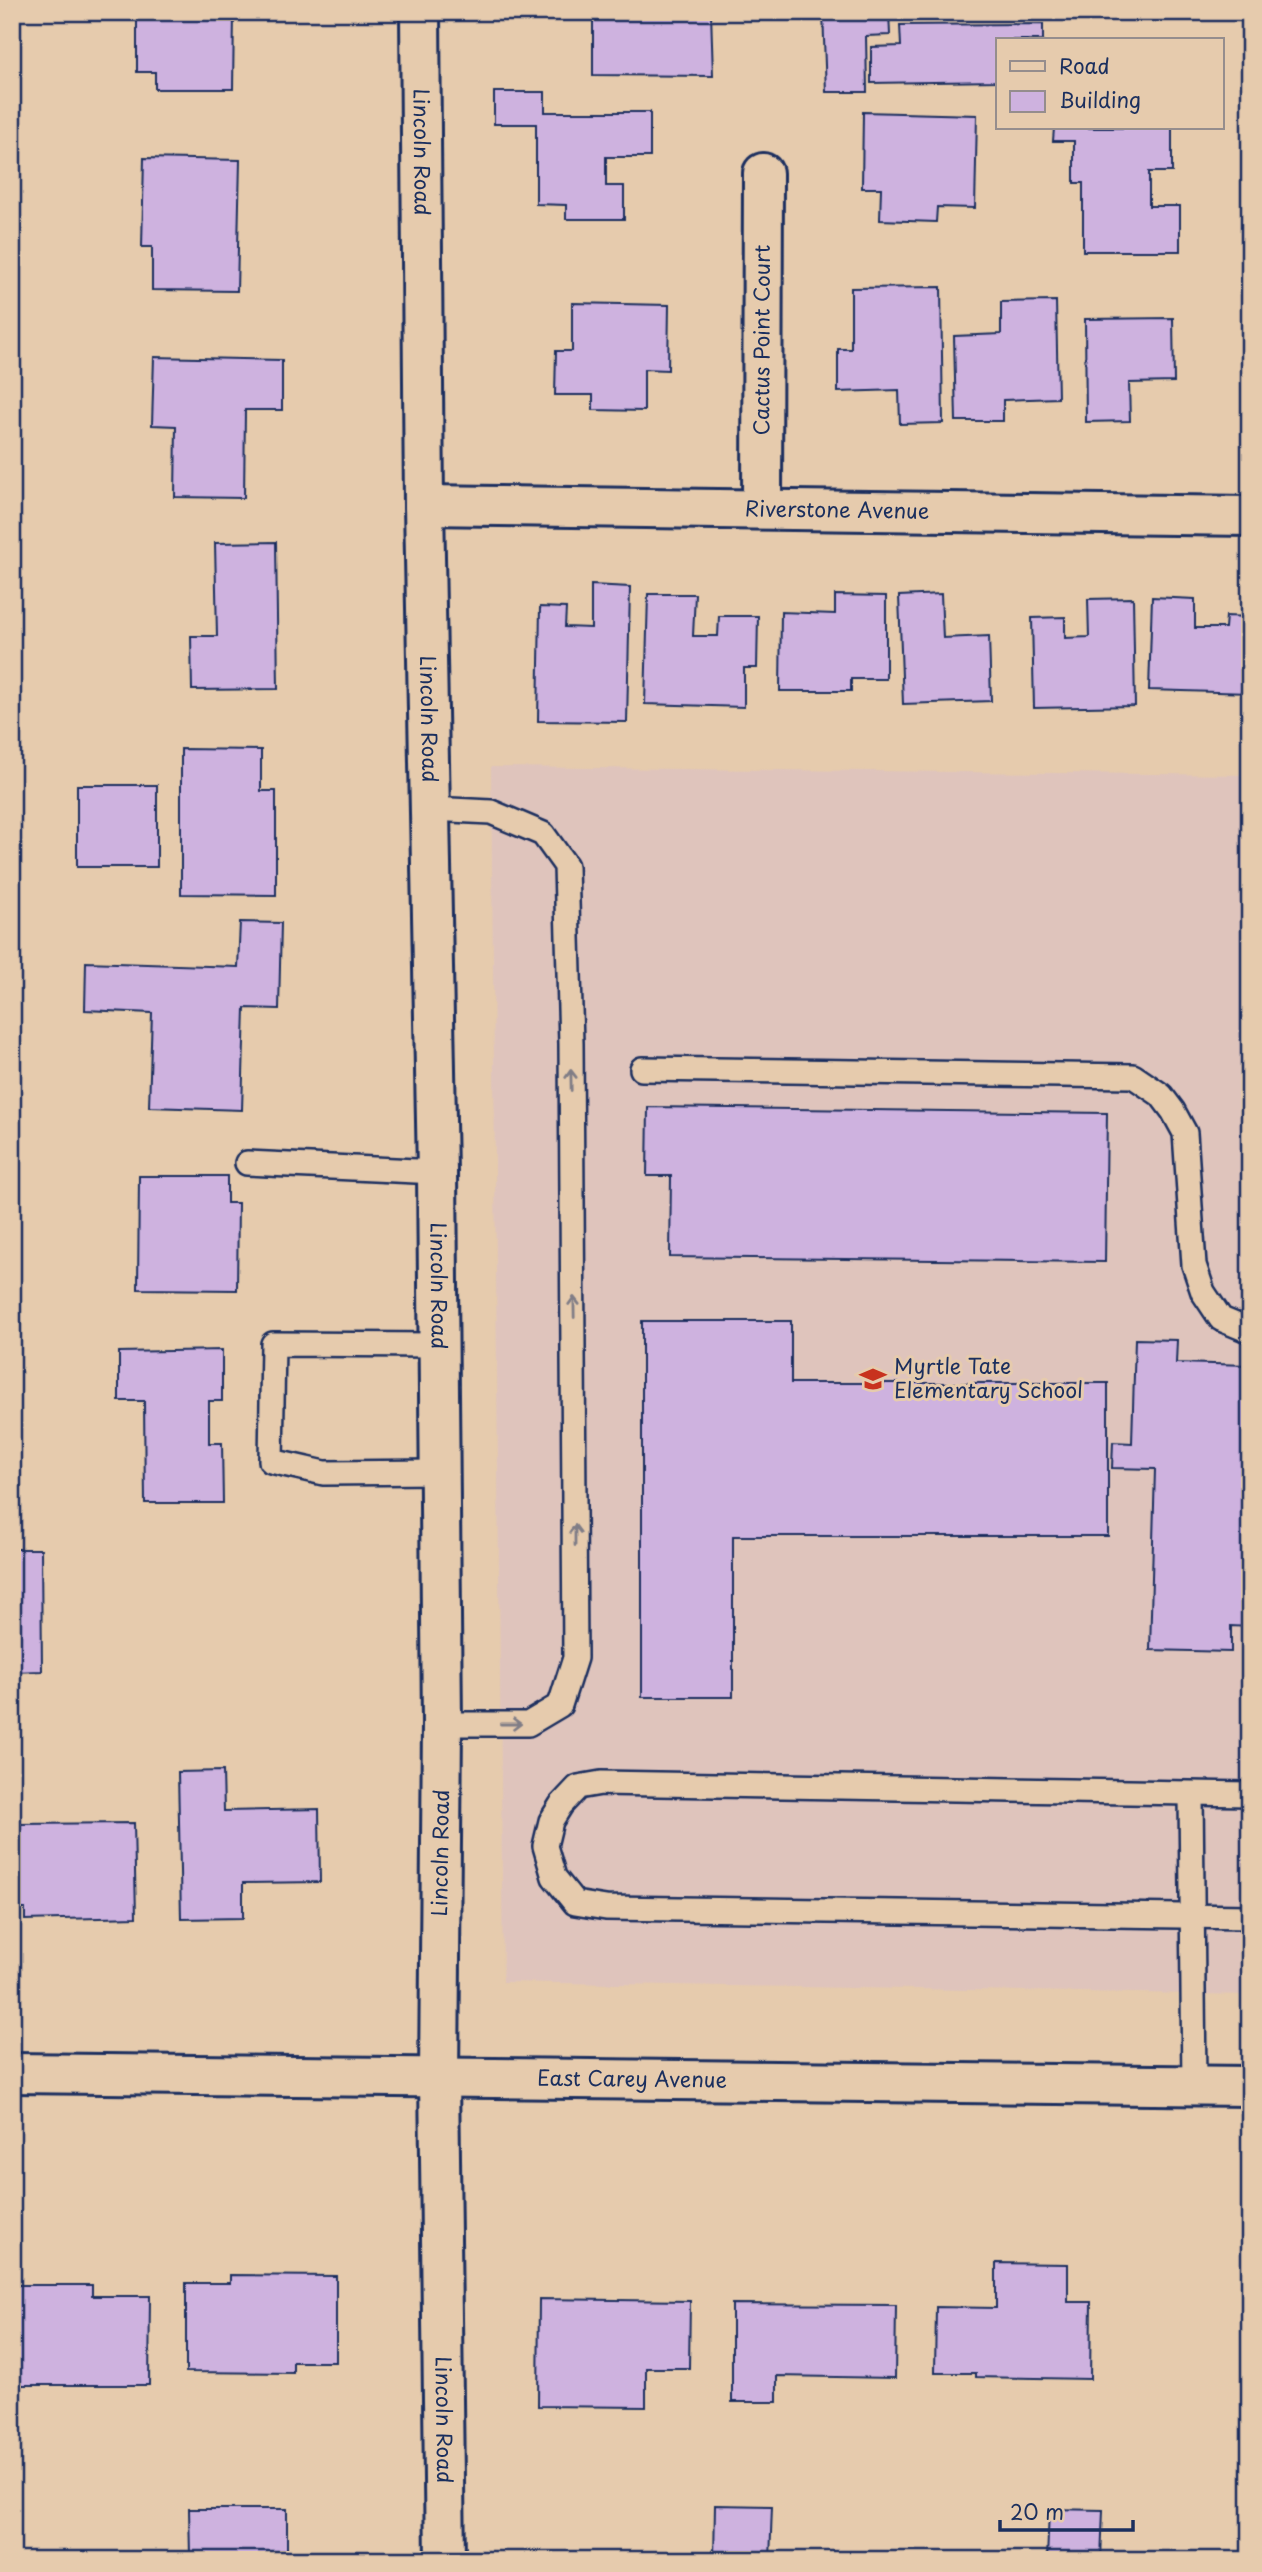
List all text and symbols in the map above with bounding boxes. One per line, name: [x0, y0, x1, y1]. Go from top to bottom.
legend: [996, 38, 1224, 130]
text: Road: [1059, 49, 1110, 81]
text: Building: [1059, 83, 1141, 115]
street label: Lincoln Road: [407, 88, 440, 216]
street label: Cactus Point Court: [744, 244, 777, 435]
street label: Riverstone Avenue: [744, 491, 930, 526]
street label: Lincoln Road: [413, 655, 447, 783]
one-way arrow: [565, 1069, 578, 1092]
street label: Lincoln Road: [423, 1222, 457, 1350]
one-way arrow: [567, 1296, 580, 1319]
place label: Myrtle Tate Elementary School: [894, 1349, 1083, 1405]
school or university icon: Myrtle Tate Elementary School: [858, 1364, 888, 1394]
one-way arrow: [568, 1523, 582, 1546]
one-way arrow: [499, 1717, 522, 1731]
street label: Lincoln Road: [422, 1789, 456, 1917]
street label: East Carey Avenue: [537, 2061, 727, 2095]
street label: Lincoln Road: [428, 2356, 462, 2484]
scale bar: [1000, 2488, 1132, 2532]
text: 20 m: [1010, 2495, 1064, 2527]

